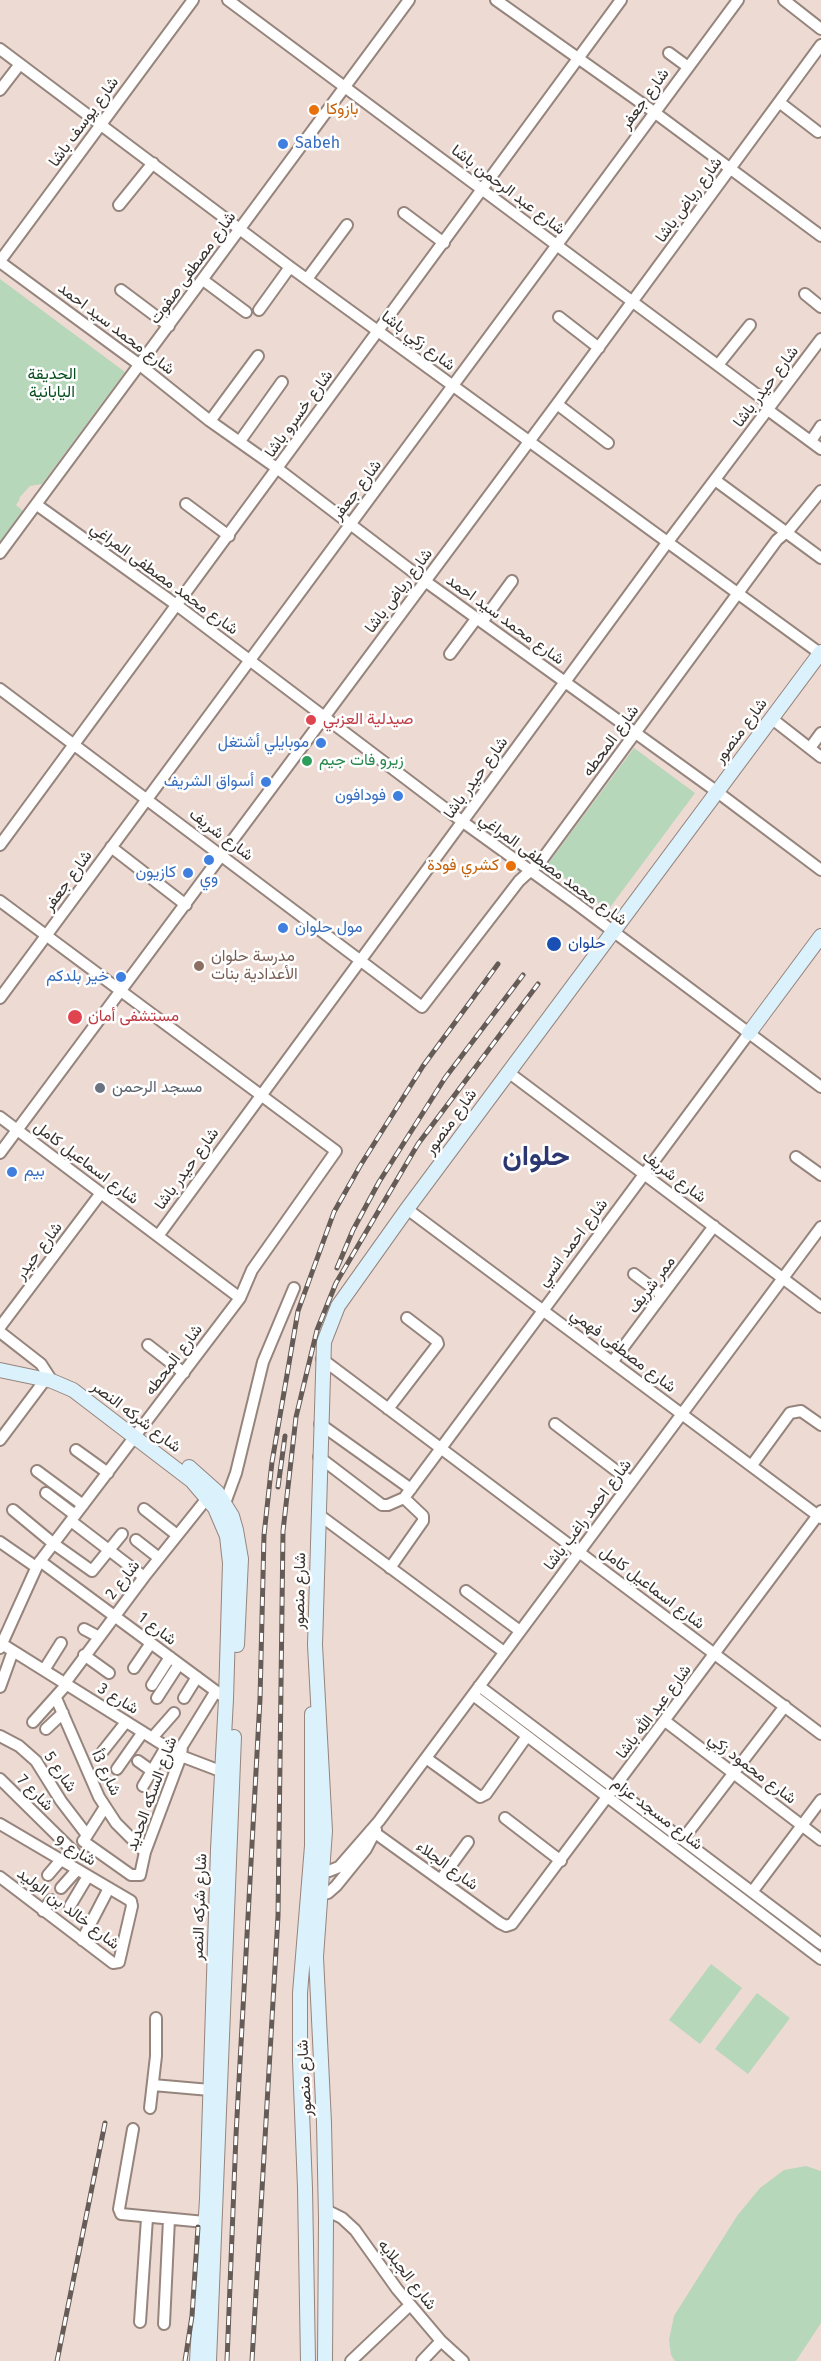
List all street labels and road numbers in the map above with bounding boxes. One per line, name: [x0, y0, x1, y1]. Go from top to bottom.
street label: شارع جعفر: [617, 65, 673, 133]
street label: شارع يوسف باشا: [45, 73, 123, 171]
street label: شارع عبد الرحمن باشا: [447, 141, 569, 239]
street label: شارع رياض باشا: [652, 154, 726, 246]
street label: شارع مصطفى صفوت: [146, 208, 240, 328]
street label: شارع محمد سيد احمد: [54, 279, 178, 379]
street label: شارع زكي باشا: [377, 307, 459, 375]
street label: شارع حيدر باشا: [729, 343, 803, 431]
street label: شارع خسرو باشا: [261, 366, 337, 462]
street label: شارع جعفر: [328, 456, 386, 524]
street label: شارع محمد مصطفى المراغي: [86, 519, 242, 639]
street label: شارع رياض باشا: [361, 545, 437, 637]
street label: شارع محمد سيد احمد: [442, 571, 568, 669]
street label: شارع منصور: [710, 695, 772, 767]
street label: شارع المحطه: [579, 701, 643, 781]
street label: شارع حيدر باشا: [440, 733, 512, 823]
street label: شارع شريف: [185, 805, 257, 865]
street label: شارع محمد مصطفى المراغي: [475, 810, 631, 930]
street label: شارع جعفر: [40, 847, 96, 915]
street label: شارع منصور: [421, 1085, 481, 1159]
street label: شارع اسماعيل كامل: [30, 1117, 142, 1209]
street label: شارع حيدر باشا: [151, 1124, 223, 1214]
street label: شارع شريف: [638, 1147, 710, 1207]
street label: شارع احمد انسي: [534, 1195, 612, 1291]
street label: شارع حيدر: [11, 1218, 67, 1284]
street label: ممر شريف: [624, 1253, 680, 1317]
street label: شارع مصطفى فهمي: [566, 1305, 680, 1397]
street label: شارع المحطه: [141, 1321, 207, 1399]
street label: شارع شركه النصر: [87, 1377, 185, 1457]
street label: شارع احمد راغب باشا: [540, 1456, 636, 1574]
street label: شارع اسماعيل كامل: [596, 1542, 708, 1634]
street label: شارع منصور: [290, 1552, 310, 1630]
street label: شارع 2: [102, 1557, 144, 1603]
street label: شارع 1: [134, 1608, 180, 1650]
street label: شارع عبد الله باشا: [612, 1661, 696, 1763]
street label: شارع 3: [94, 1679, 142, 1719]
street label: شارع محمود زكي: [704, 1730, 800, 1808]
street label: شارع السكه الحديد: [122, 1734, 182, 1854]
street label: شارع 3أ: [87, 1747, 125, 1799]
street label: شارع 5: [40, 1748, 80, 1796]
street label: شارع 7: [13, 1771, 57, 1815]
street label: شارع مسجد عزام: [608, 1774, 706, 1854]
street label: شارع 9: [51, 1831, 99, 1871]
street label: شارع الجلاء: [412, 1837, 482, 1895]
street label: شارع شركه النصر: [189, 1853, 211, 1961]
street label: شارع خالد بن الوليد: [13, 1864, 123, 1954]
street label: شارع منصور: [293, 2039, 317, 2117]
street label: شارع الجبلايه: [374, 2236, 440, 2314]

